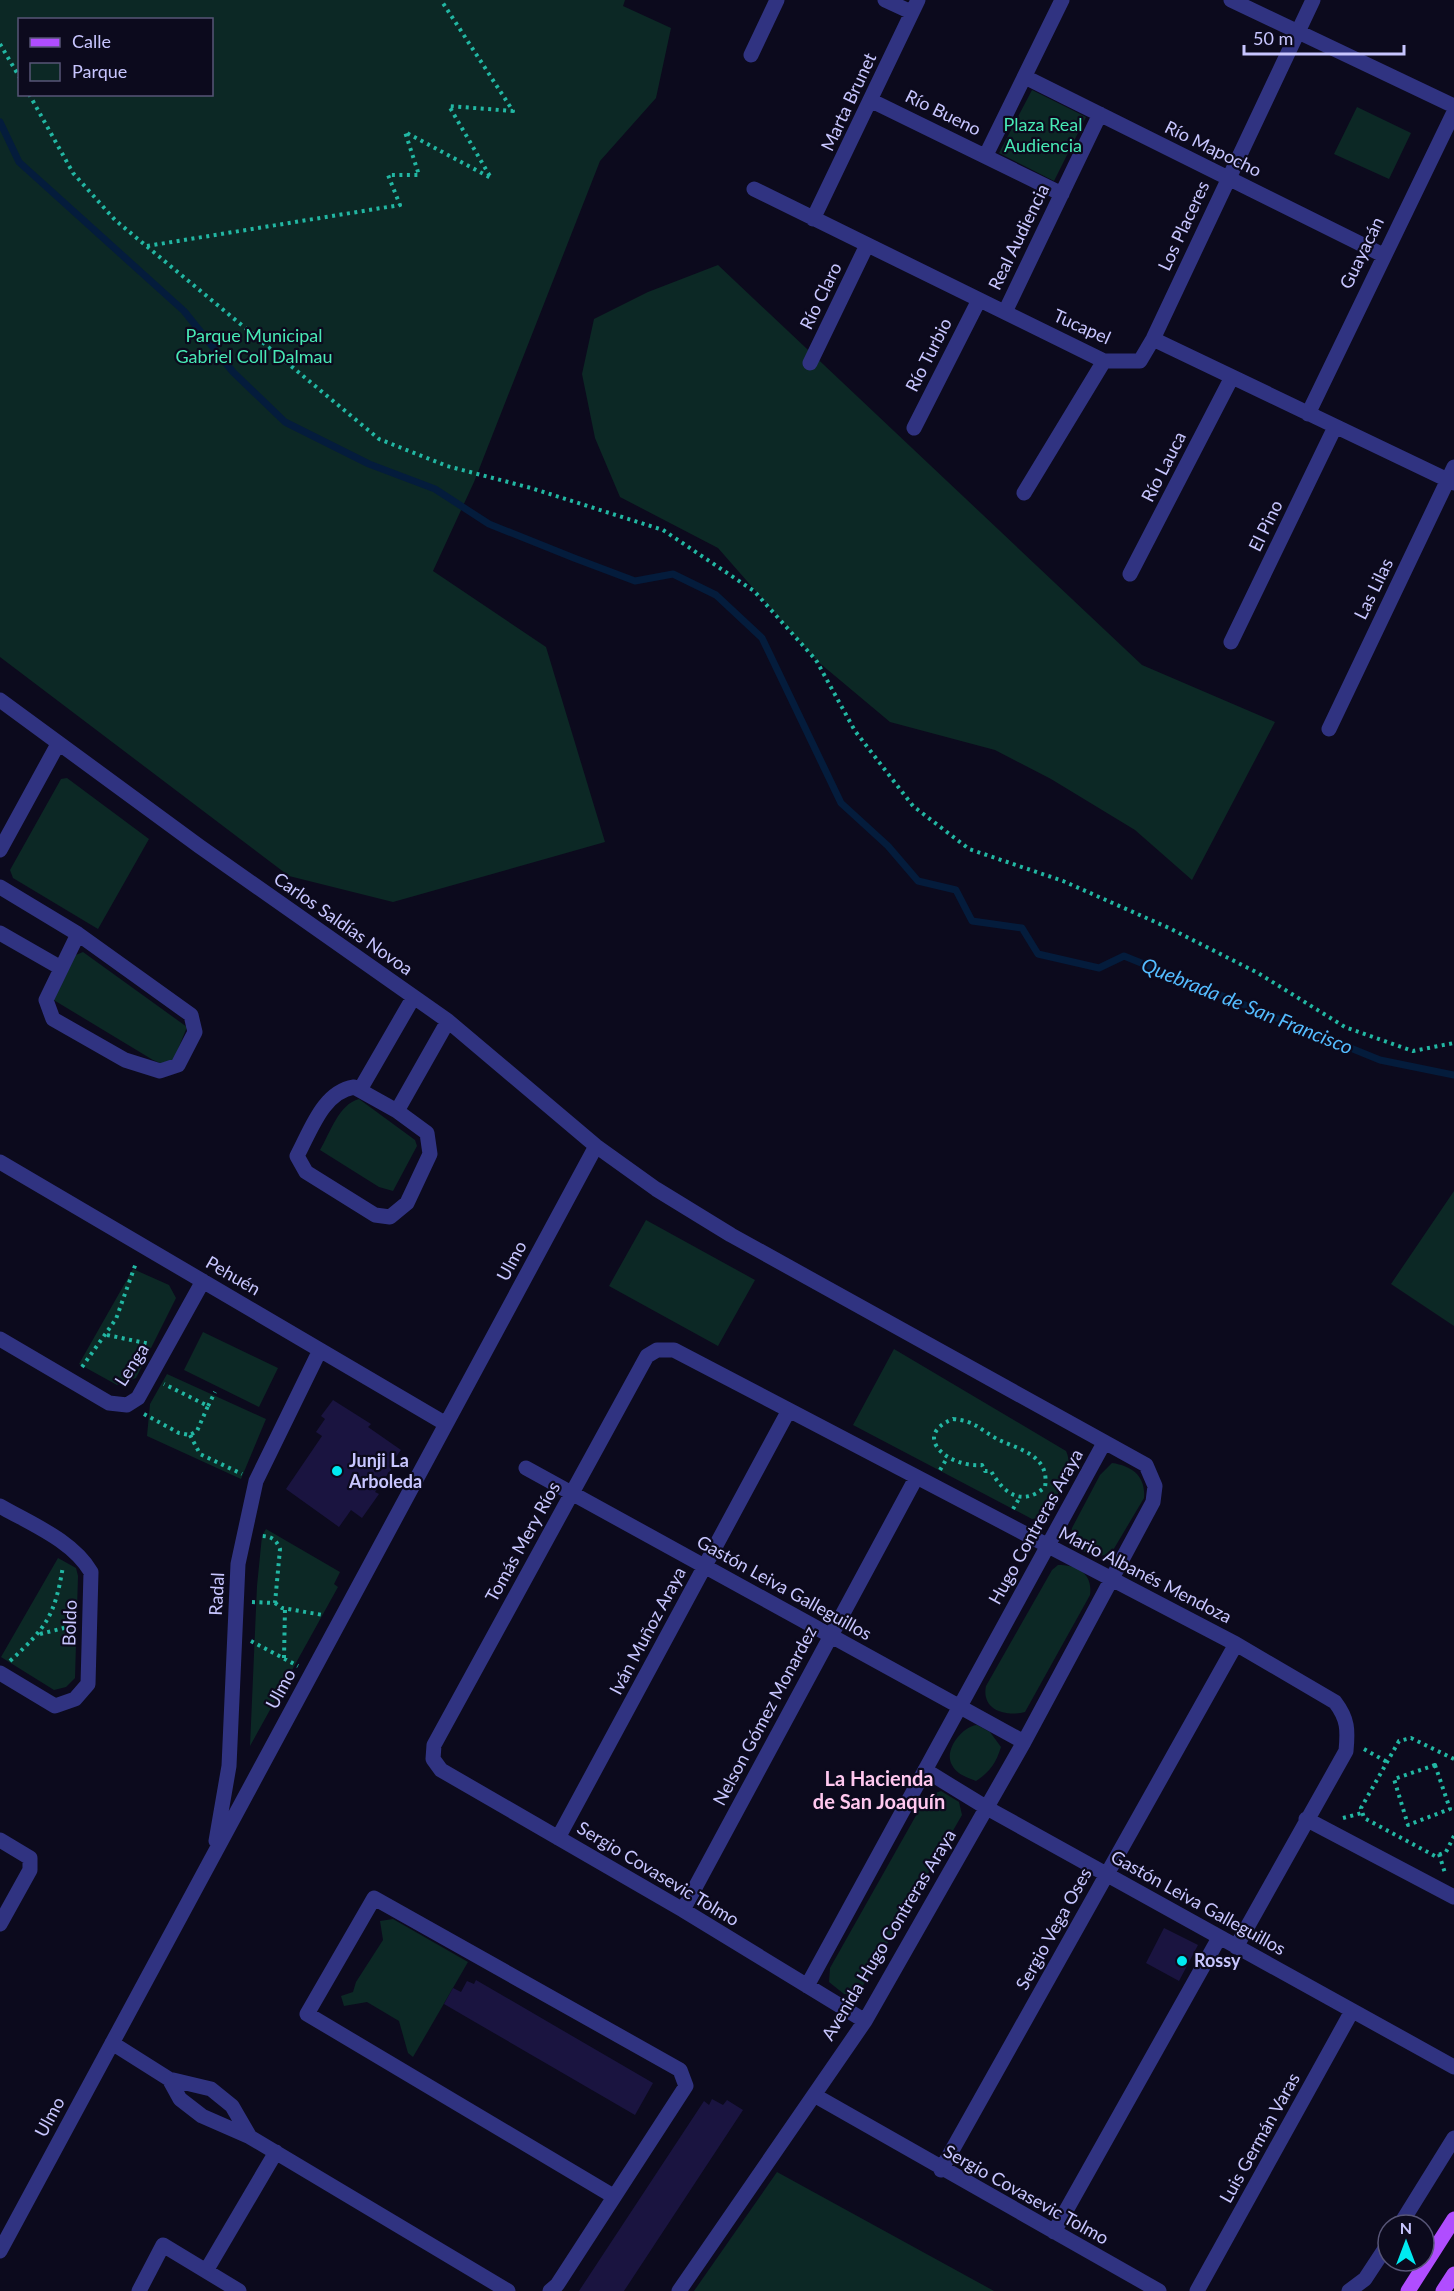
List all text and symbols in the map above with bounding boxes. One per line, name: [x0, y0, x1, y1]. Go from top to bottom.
legend: [18, 18, 213, 96]
scale bar: [1244, 18, 1404, 56]
text: 50 m: [1253, 27, 1293, 49]
text: Calle: [72, 30, 111, 52]
street label: Marta Brunet: [816, 48, 881, 154]
text: Parque: [72, 60, 127, 82]
street label: Río Bueno: [902, 84, 985, 140]
park label: Plaza Real Audiencia: [1003, 113, 1083, 156]
street label: Río Mapocho: [1162, 115, 1265, 181]
street label: Los Placeres: [1153, 177, 1214, 274]
street label: Real Audiencia: [983, 180, 1053, 293]
street label: Guayacán: [1334, 213, 1388, 292]
street label: Río Claro: [794, 258, 846, 333]
street label: Tucapel: [1050, 304, 1114, 348]
street label: Río Turbio: [900, 314, 956, 395]
park label: Parque Municipal Gabriel Coll Dalmau: [176, 324, 332, 367]
street label: Río Lauca: [1136, 428, 1190, 505]
street label: El Pino: [1243, 496, 1287, 555]
street label: Las Lilas: [1349, 554, 1397, 623]
street label: Carlos Saldías Novoa: [270, 867, 417, 979]
water label: Quebrada de San Francisco: [1138, 952, 1357, 1058]
street label: Ulmo: [491, 1237, 531, 1284]
street label: Pehuén: [202, 1251, 265, 1300]
street label: Lenga: [109, 1339, 153, 1390]
street label: Hugo Contreras Araya: [983, 1445, 1087, 1608]
place label: Junji La Arboleda: [348, 1449, 422, 1492]
marker: Junji La Arboleda: [330, 1464, 344, 1478]
street label: Tomás Mery Ríos: [480, 1477, 564, 1606]
street label: Mario Albanés Mendoza: [1055, 1521, 1236, 1627]
street label: Gastón Leiva Galleguillos: [693, 1530, 876, 1644]
street label: Iván Muñoz Araya: [604, 1563, 690, 1698]
street label: Radal: [204, 1572, 228, 1616]
street label: Boldo: [57, 1599, 81, 1646]
street label: Nelson Gómez Monardez: [708, 1622, 821, 1809]
street label: Ulmo: [260, 1665, 300, 1712]
district label: La Hacienda de San Joaquín: [813, 1766, 945, 1813]
street label: Sergio Covasevic Tolmo: [573, 1816, 744, 1930]
street label: Avenida Hugo Contreras Araya: [816, 1825, 960, 2044]
street label: Gastón Leiva Galleguillos: [1107, 1845, 1290, 1959]
street label: Sergio Vega Oses: [1011, 1864, 1096, 1993]
place label: Rossy: [1194, 1949, 1241, 1971]
marker: Rossy: [1175, 1954, 1189, 1968]
street label: Luis Germán Varas: [1214, 2068, 1304, 2206]
street label: Ulmo: [29, 2093, 69, 2140]
street label: Sergio Covasevic Tolmo: [940, 2140, 1113, 2249]
north arrow: [1376, 2213, 1436, 2273]
text: N: [1400, 2218, 1412, 2237]

